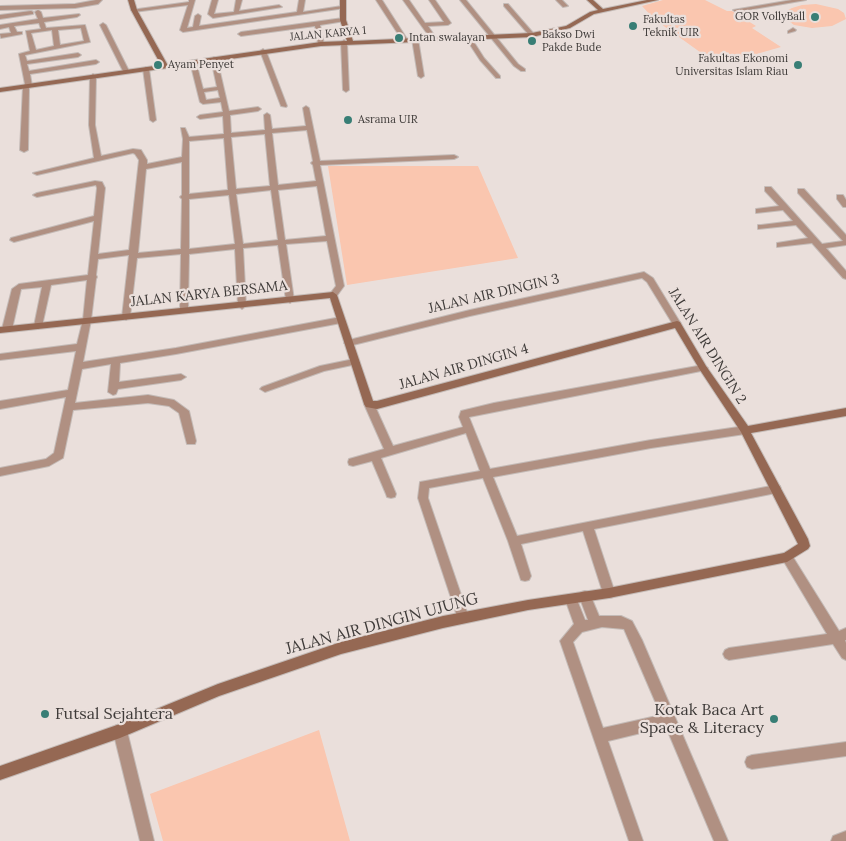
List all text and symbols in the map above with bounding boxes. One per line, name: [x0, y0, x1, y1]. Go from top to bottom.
place label: GOR VollyBall: [735, 10, 805, 24]
marker: GOR VollyBall: [809, 11, 821, 23]
place label: Fakultas Teknik UIR: [643, 13, 699, 39]
marker: Fakultas Teknik UIR: [627, 20, 639, 32]
street label: JALAN KARYA 1: [289, 24, 367, 44]
place label: Bakso Dwi Pakde Bude: [542, 28, 601, 54]
place label: Intan swalayan: [409, 31, 485, 45]
marker: Intan swalayan: [393, 32, 405, 44]
marker: Bakso Dwi Pakde Bude: [526, 35, 538, 47]
place label: Fakultas Ekonomi Universitas Islam Riau: [675, 52, 788, 78]
place label: Ayam Penyet: [168, 58, 234, 72]
marker: Ayam Penyet: [152, 59, 164, 71]
marker: Fakultas Ekonomi Universitas Islam Riau: [792, 59, 804, 71]
place label: Asrama UIR: [358, 113, 418, 127]
marker: Asrama UIR: [342, 114, 354, 126]
street label: JALAN AIR DINGIN 3: [427, 271, 561, 317]
street label: JALAN KARYA BERSAMA: [130, 277, 288, 311]
street label: JALAN AIR DINGIN 2: [664, 285, 750, 407]
street label: JALAN AIR DINGIN 4: [397, 340, 531, 394]
street label: JALAN AIR DINGIN UJUNG: [284, 589, 480, 659]
place label: Kotak Baca Art Space & Literacy: [640, 700, 764, 738]
place label: Futsal Sejahtera: [55, 704, 173, 724]
marker: Futsal Sejahtera: [39, 708, 51, 720]
marker: Kotak Baca Art Space & Literacy: [768, 713, 780, 725]

